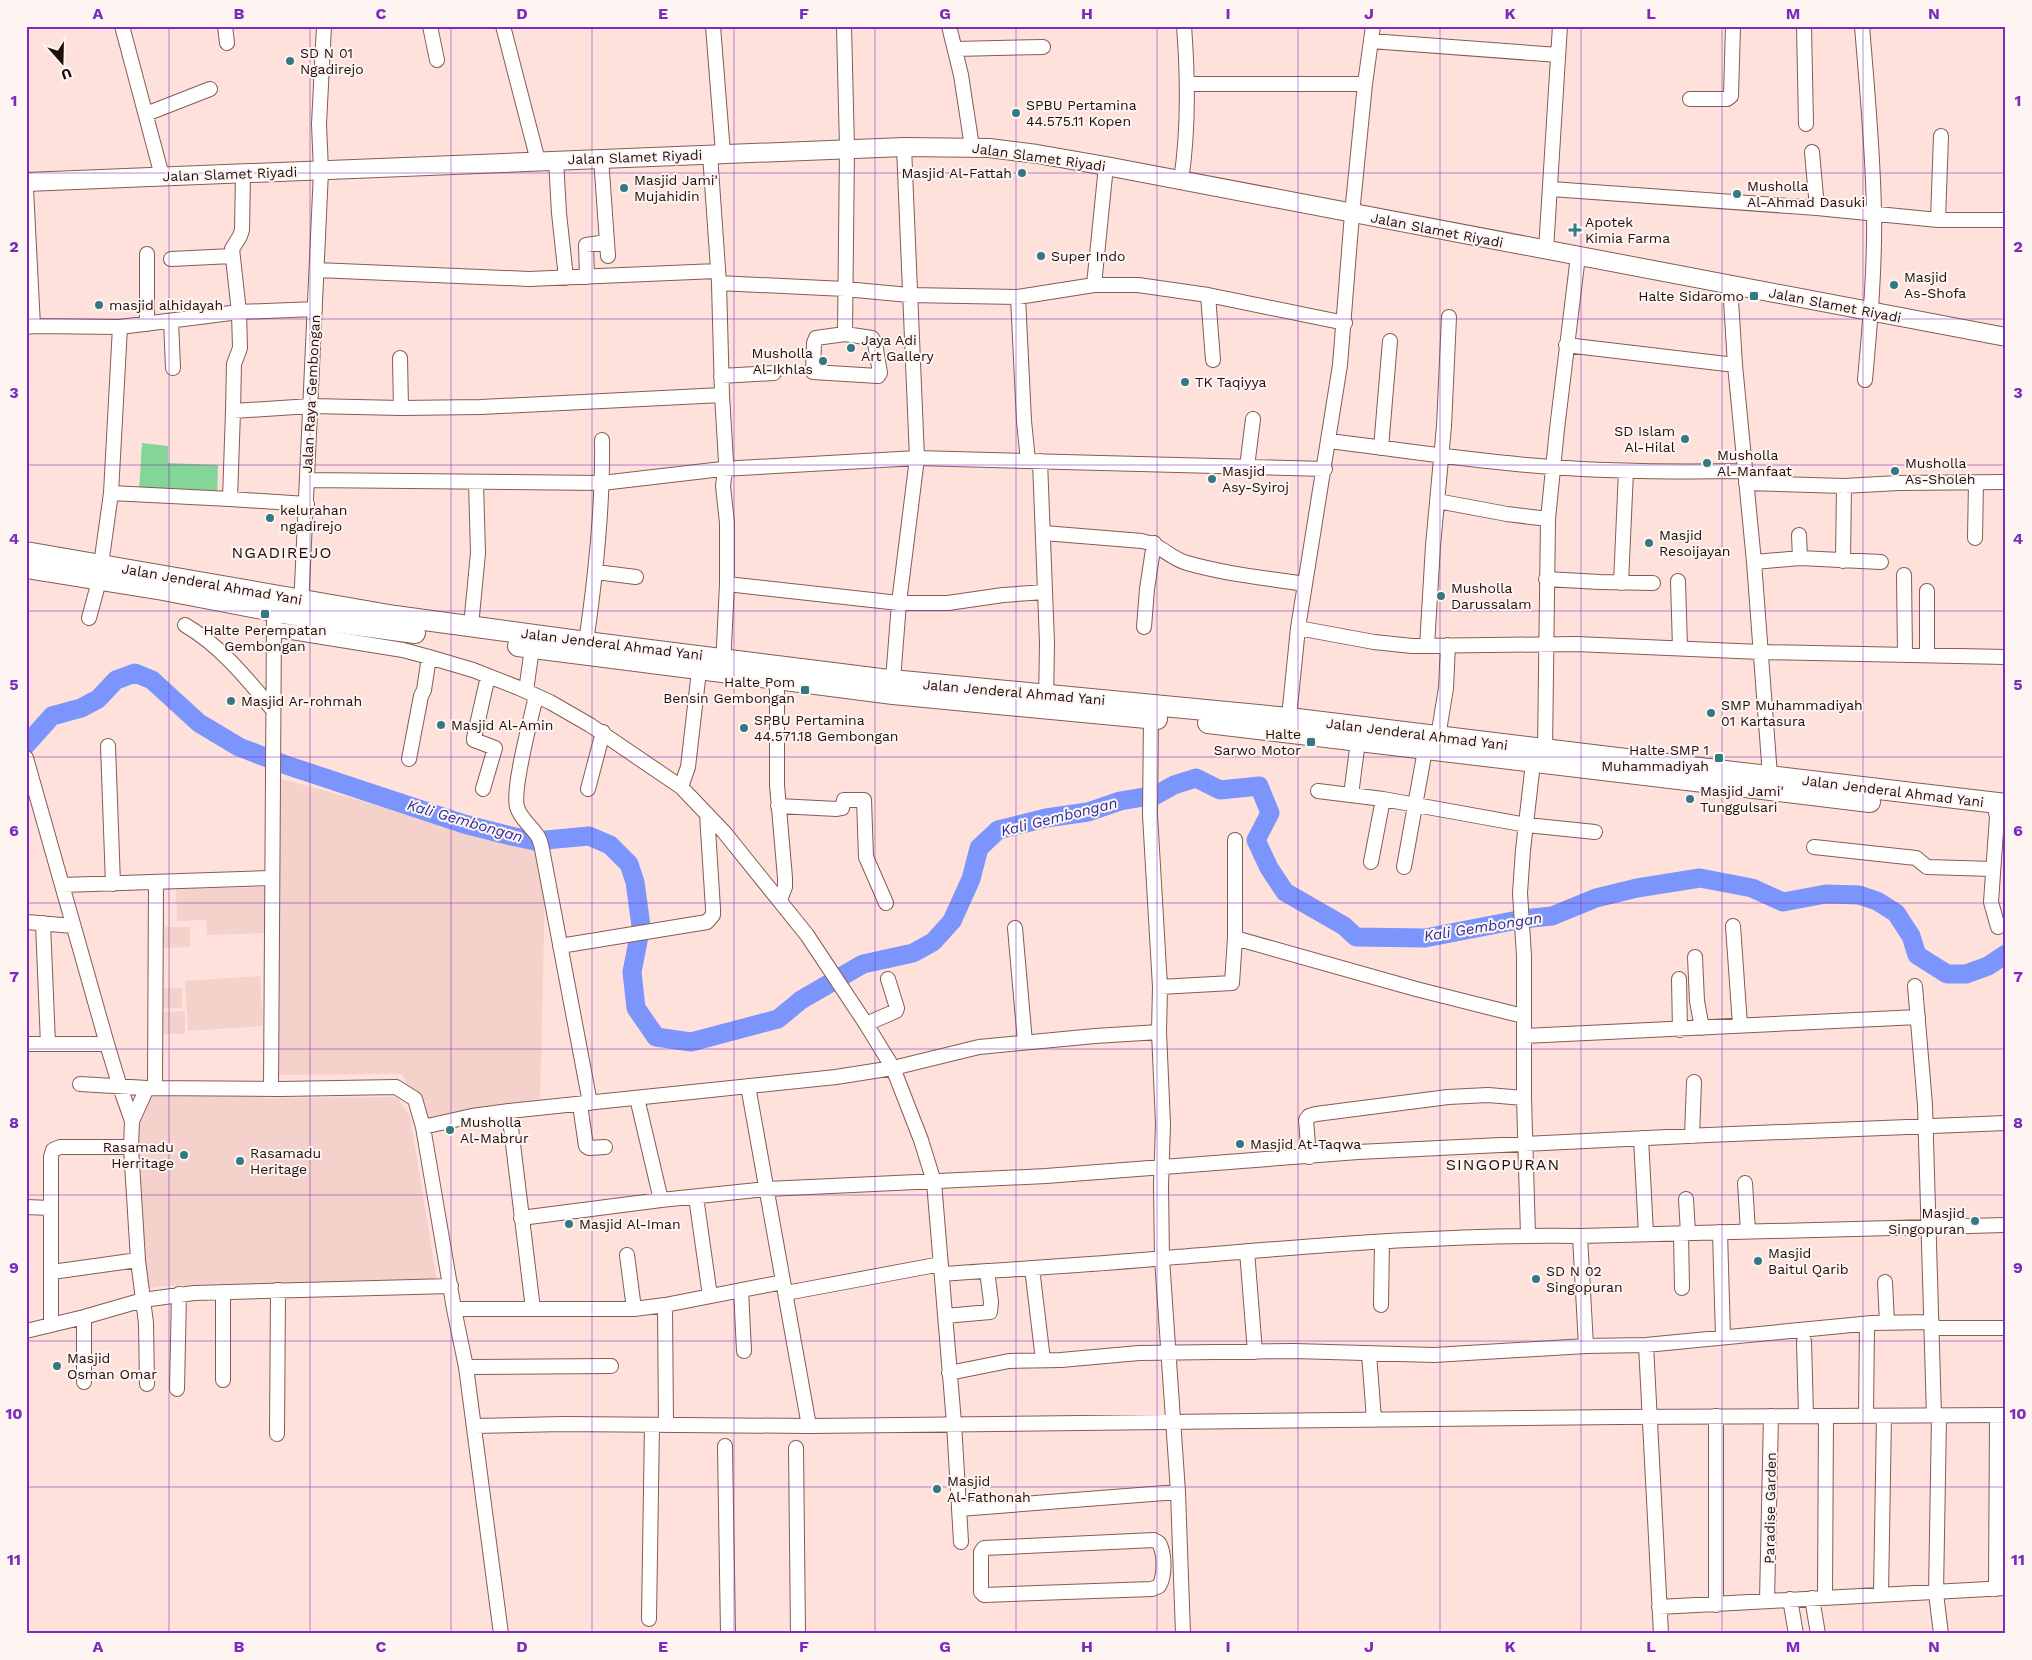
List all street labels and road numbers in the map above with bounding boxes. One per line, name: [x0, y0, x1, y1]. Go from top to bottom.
street label: Jalan Slamet Riyadi: [971, 140, 1107, 174]
street label: Jalan Slamet Riyadi: [567, 147, 703, 167]
street label: Jalan Slamet Riyadi: [162, 164, 298, 184]
street label: Jalan Slamet Riyadi: [1369, 209, 1505, 251]
street label: Jalan Slamet Riyadi: [1767, 284, 1903, 326]
street label: Jalan Raya Gembongan: [299, 314, 323, 474]
street label: Jalan Jenderal Ahmad Yani: [120, 560, 304, 608]
street label: Jalan Jenderal Ahmad Yani: [520, 625, 704, 663]
street label: Jalan Jenderal Ahmad Yani: [922, 676, 1106, 708]
street label: Jalan Jenderal Ahmad Yani: [1325, 715, 1509, 753]
street label: Jalan Jenderal Ahmad Yani: [1801, 772, 1985, 810]
street label: Paradise Garden: [1761, 1452, 1779, 1564]

